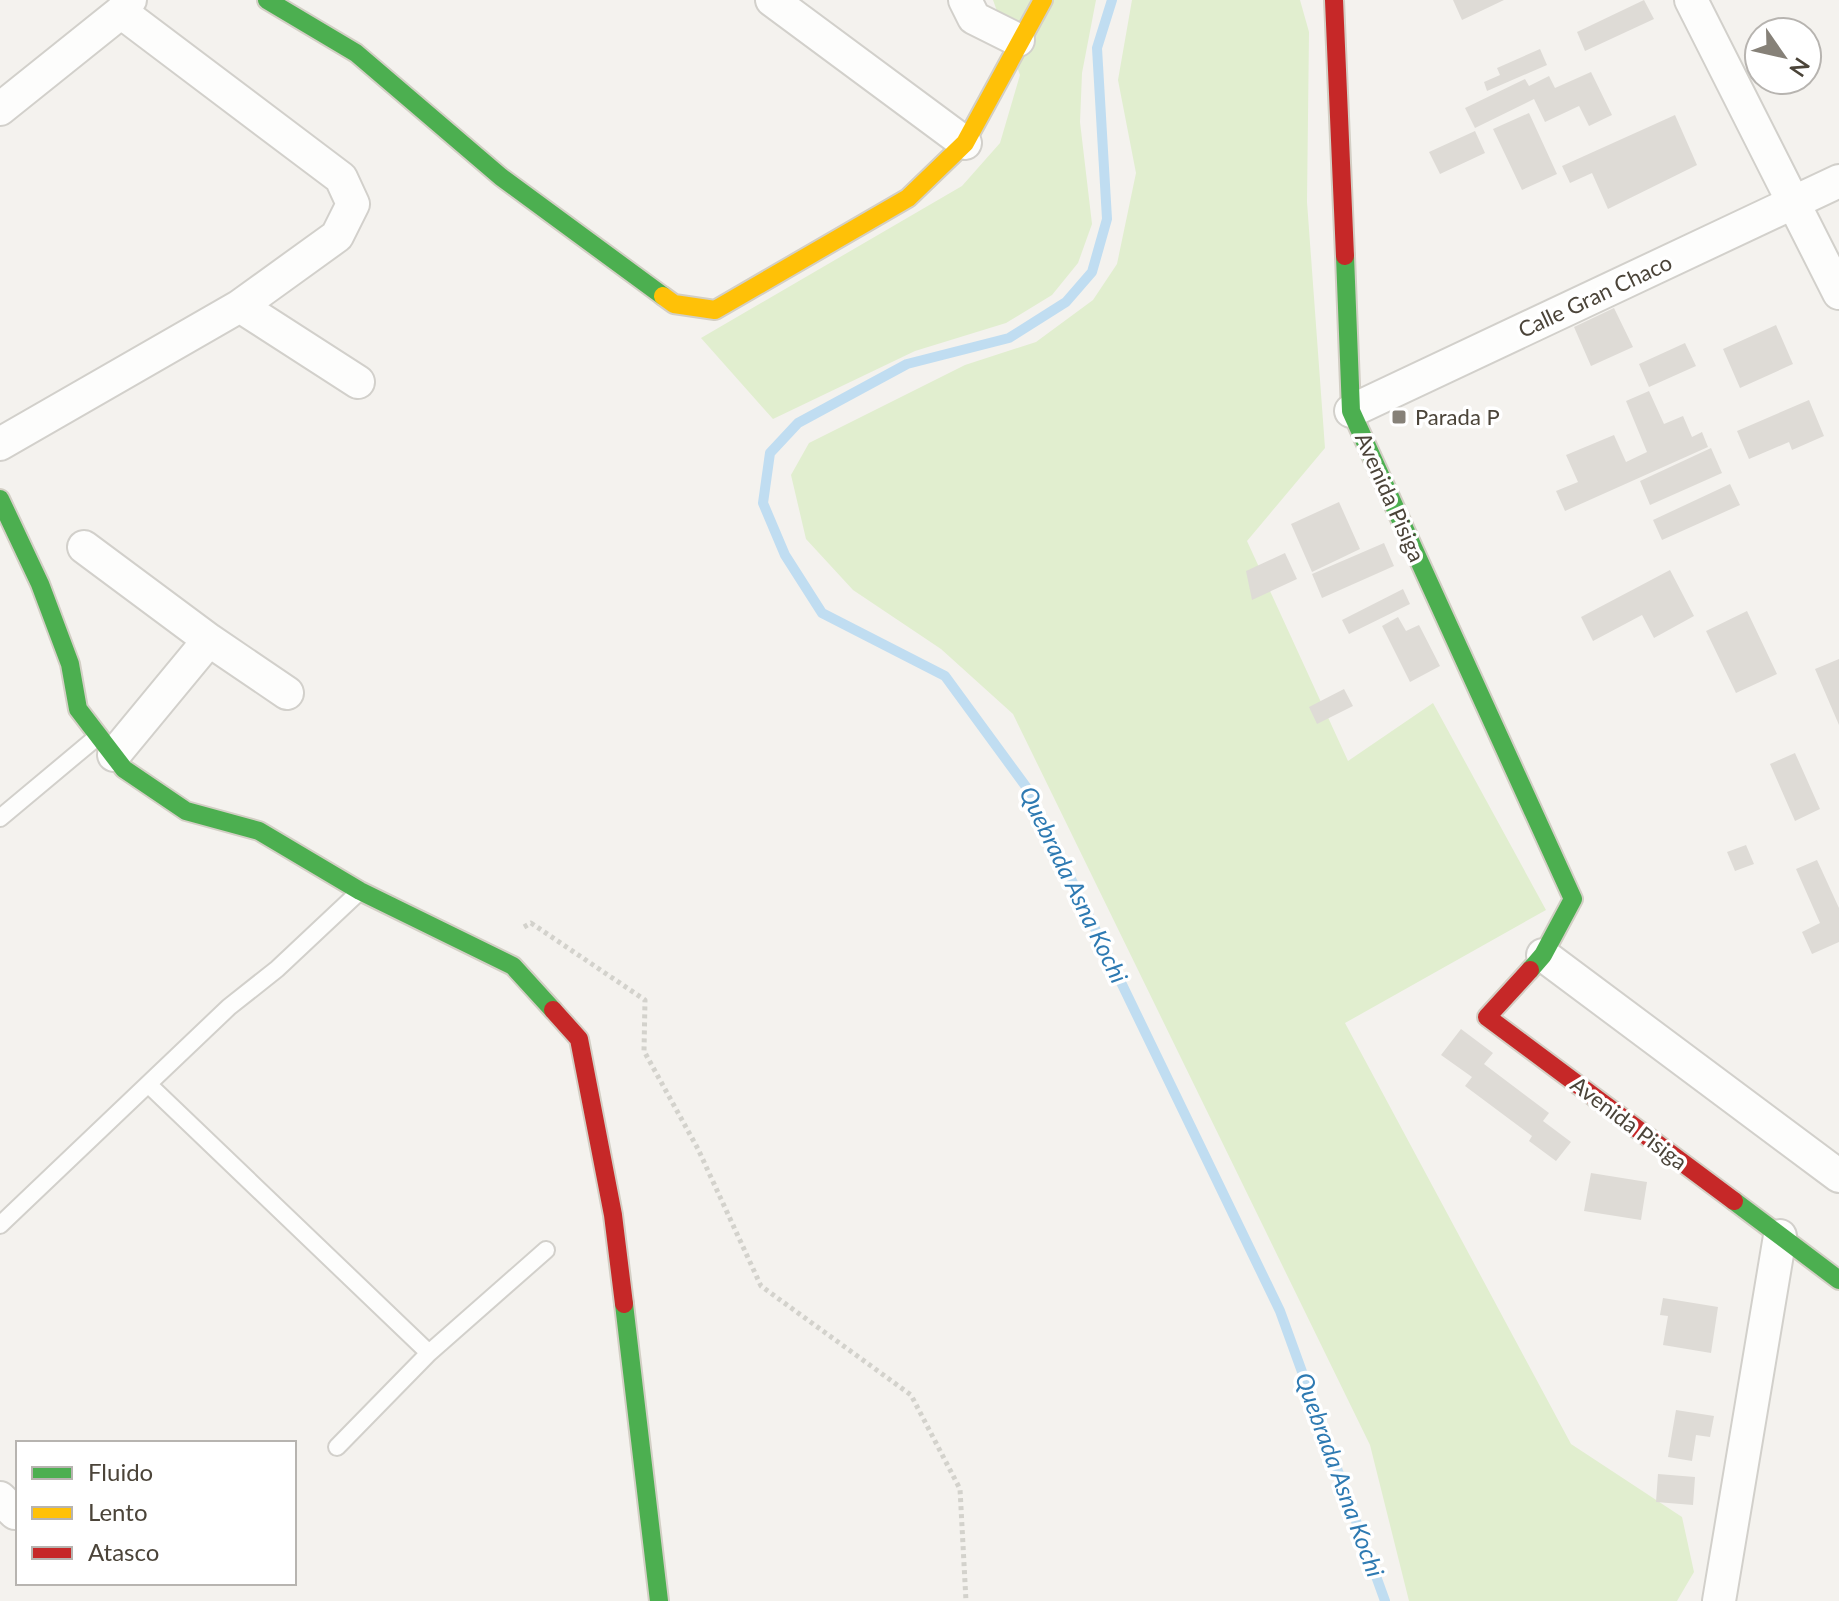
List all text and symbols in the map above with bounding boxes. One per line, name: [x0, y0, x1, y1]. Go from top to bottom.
north arrow: [1743, 16, 1823, 96]
text: N: [1784, 53, 1816, 82]
street label: Calle Gran Chaco: [1514, 248, 1676, 343]
place label: Parada P: [1415, 403, 1500, 430]
marker: Parada P: [1390, 408, 1408, 426]
street label: Avenida Pisiga: [1350, 428, 1431, 566]
water label: Quebrada Asna Kochi: [1014, 781, 1135, 988]
street label: Avenida Pisiga: [1566, 1070, 1693, 1175]
water label: Quebrada Asna Kochi: [1290, 1368, 1391, 1581]
legend: [16, 1441, 296, 1585]
text: Fluido: [88, 1457, 153, 1486]
text: Lento: [88, 1497, 148, 1526]
text: Atasco: [88, 1537, 159, 1566]

